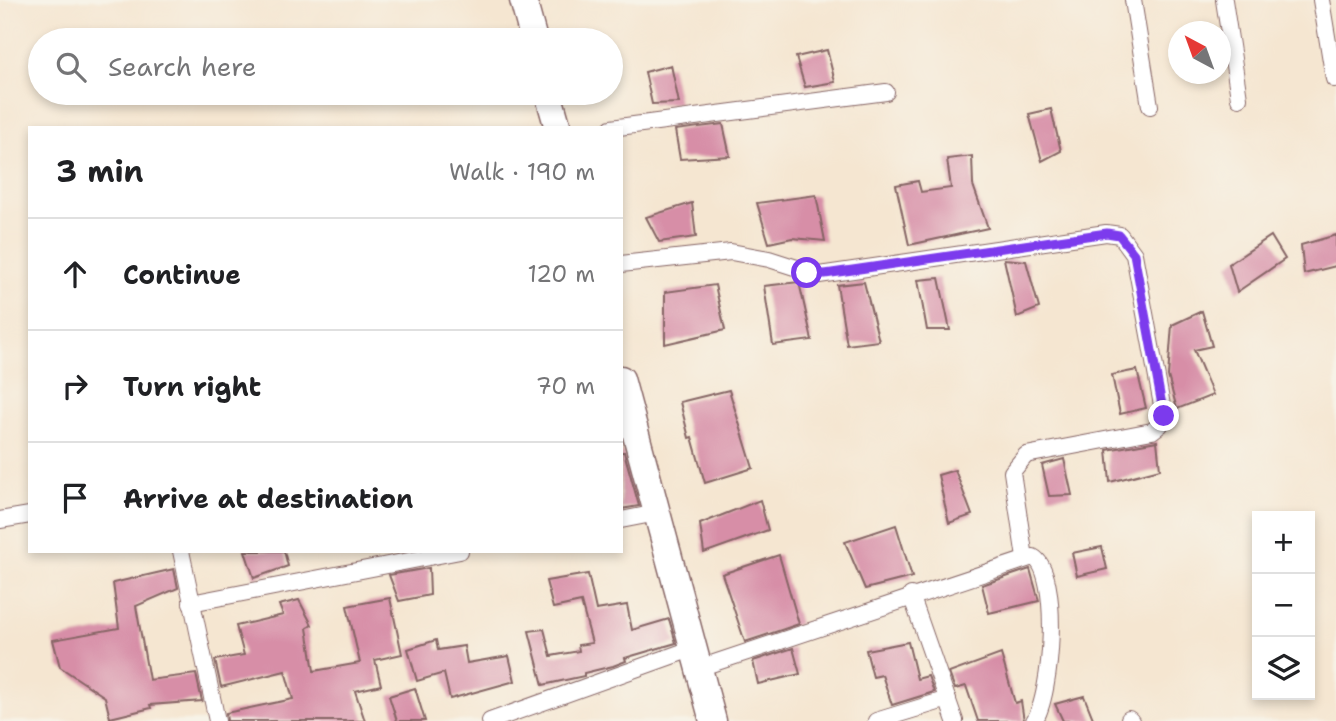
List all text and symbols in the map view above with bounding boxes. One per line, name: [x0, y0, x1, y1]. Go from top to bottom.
north arrow: [1168, 21, 1231, 84]
search box: [28, 28, 623, 105]
icon: search: [52, 48, 90, 86]
text: Search here: [108, 49, 257, 84]
text: 3 min: [56, 151, 143, 192]
text: Walk · 190 m: [449, 157, 595, 187]
icon: ahead: [56, 255, 94, 293]
text: Continue: [123, 257, 241, 292]
route start: [791, 257, 822, 288]
text: 120 m: [527, 259, 595, 289]
icon: right: [56, 367, 94, 405]
text: Turn right: [123, 369, 261, 404]
text: 70 m: [536, 371, 595, 401]
route end: [1148, 400, 1179, 431]
icon: arrive: [56, 479, 94, 517]
text: Arrive at destination: [123, 481, 413, 516]
map controls: [1252, 511, 1315, 700]
button: +: [1252, 511, 1315, 574]
button: −: [1252, 574, 1315, 637]
button: layers: [1252, 637, 1315, 700]

